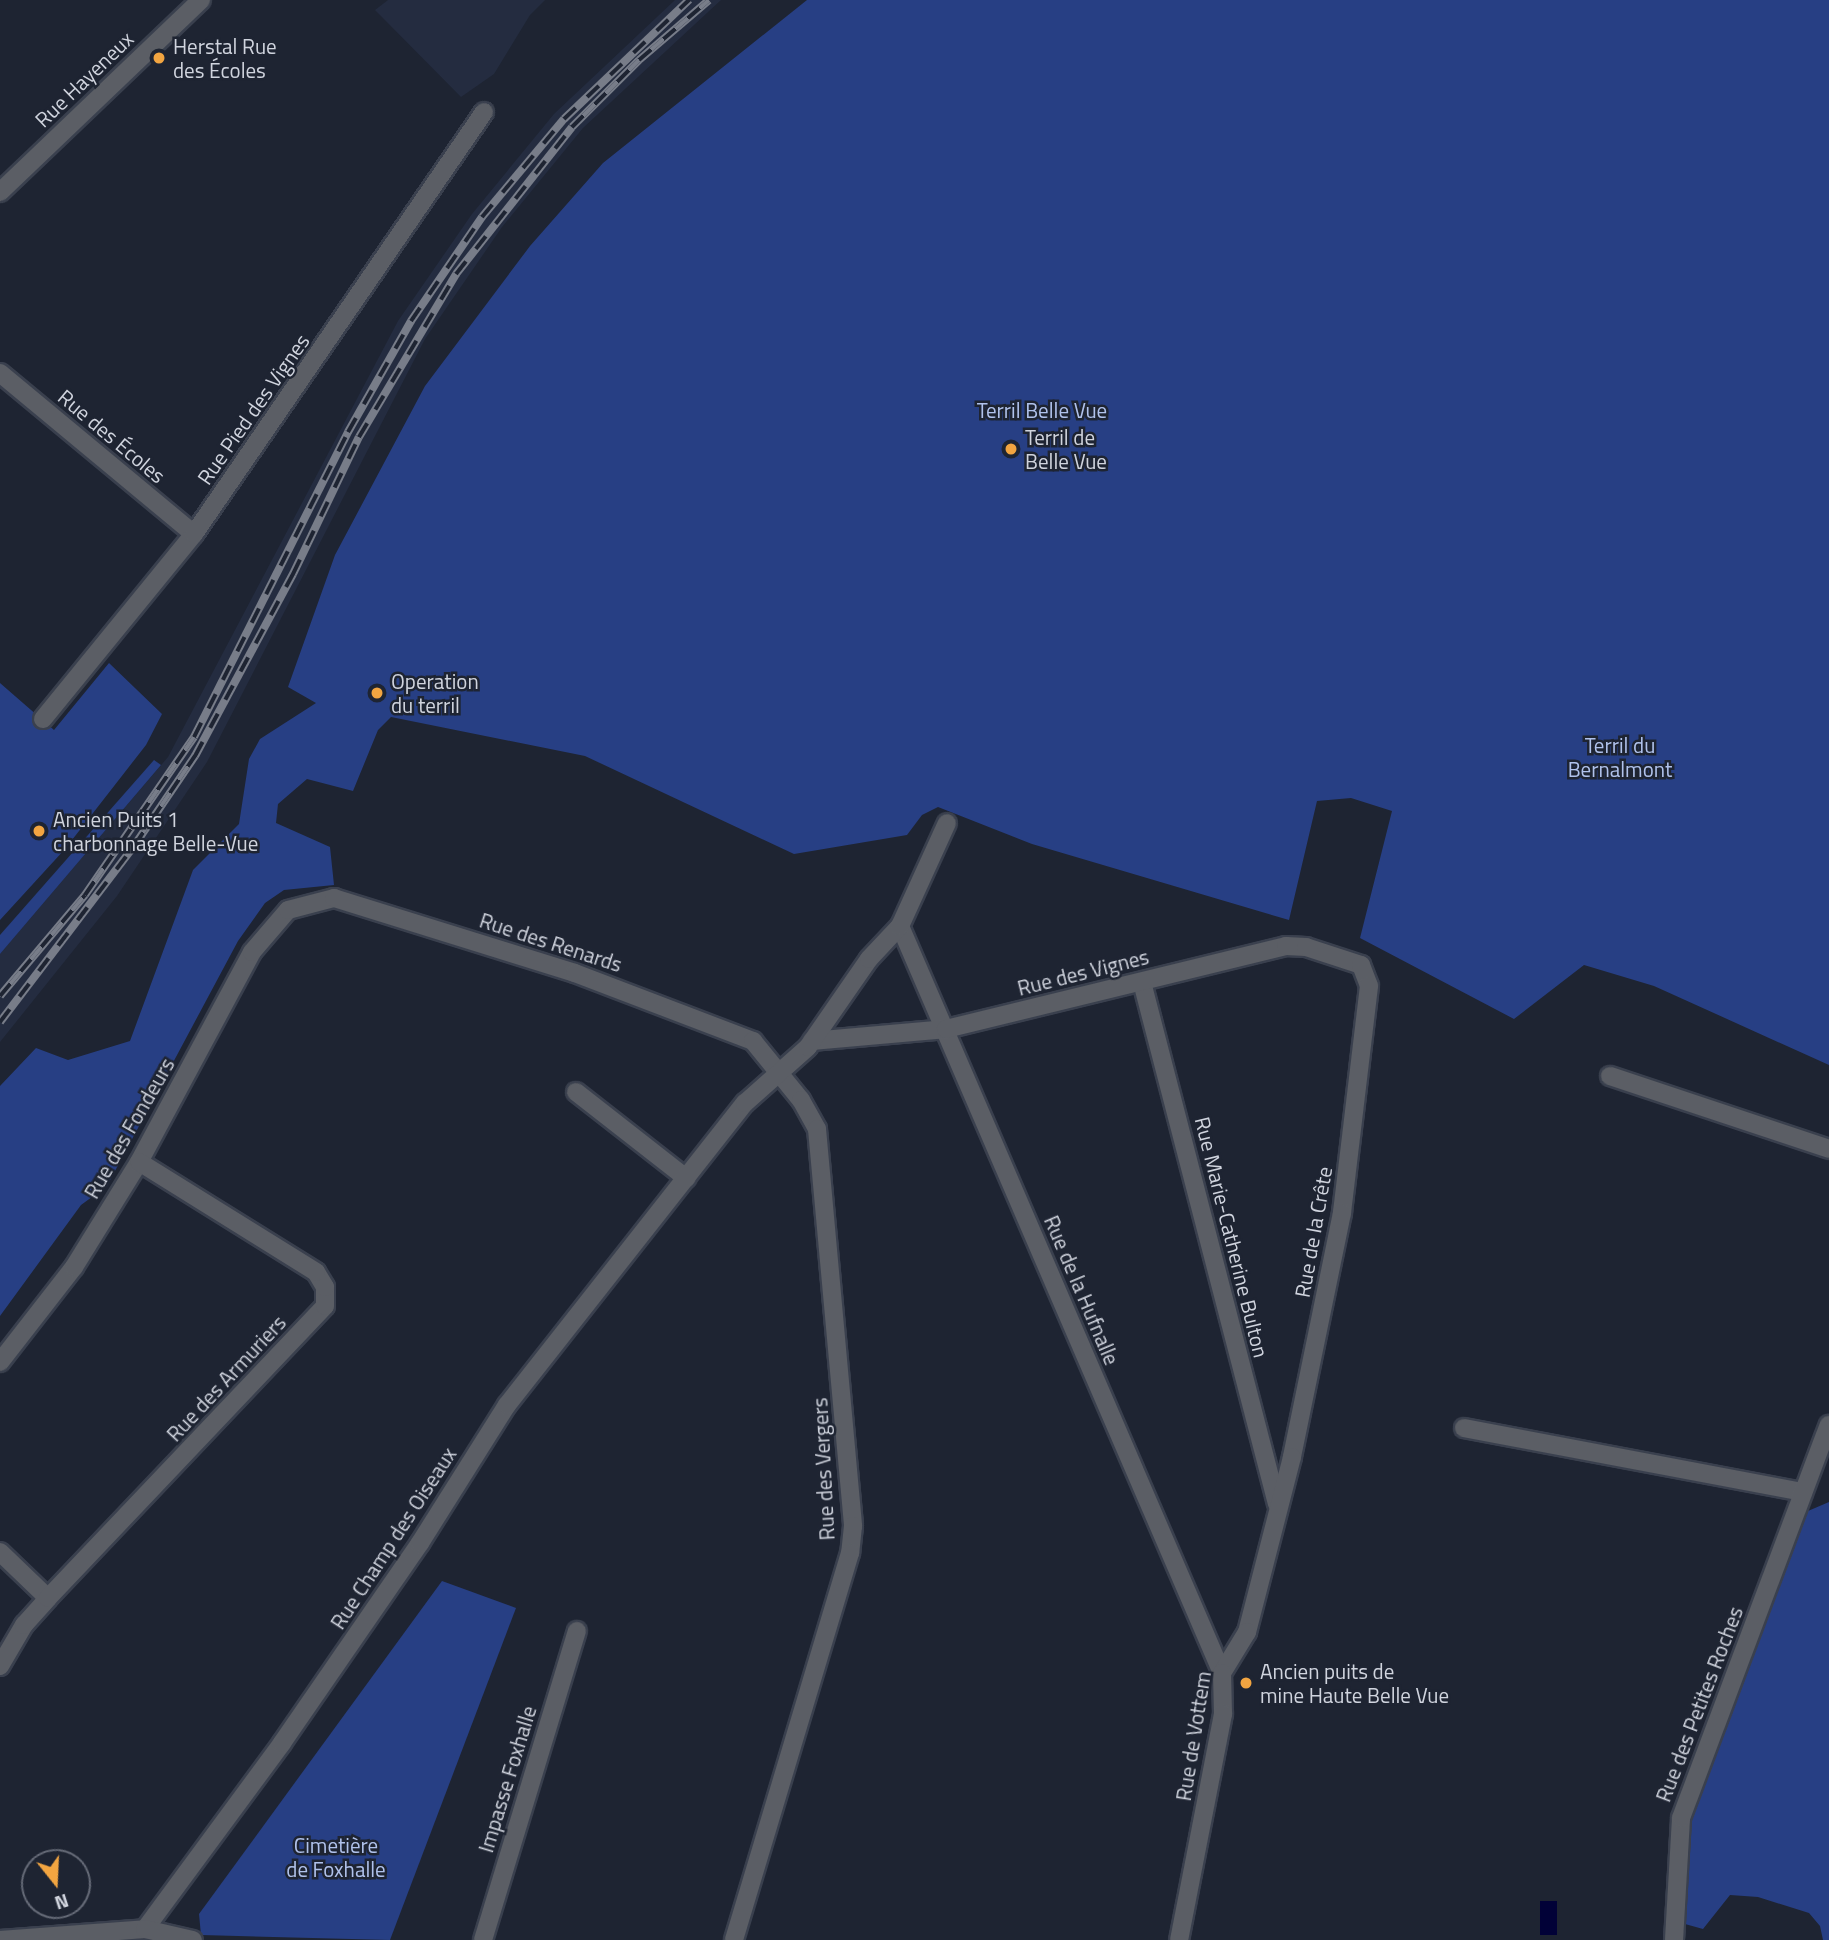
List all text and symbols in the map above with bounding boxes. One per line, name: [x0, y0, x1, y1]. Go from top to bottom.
street label: Rue Hayeneux: [30, 26, 138, 132]
place label: Herstal Rue des Écoles: [173, 33, 277, 83]
marker: Herstal Rue des Écoles: [151, 50, 167, 66]
street label: Rue Pied des Vignes: [192, 329, 314, 489]
street label: Rue des Écoles: [53, 384, 171, 488]
park label: Terril Belle Vue: [977, 397, 1107, 423]
place label: Terril de Belle Vue: [1025, 424, 1107, 474]
marker: Terril de Belle Vue: [1003, 441, 1019, 457]
place label: Operation du terril: [391, 668, 479, 718]
marker: Operation du terril: [369, 685, 385, 701]
park label: Terril du Bernalmont: [1568, 732, 1672, 782]
place label: Ancien Puits 1 charbonnage Belle-Vue: [53, 806, 258, 856]
marker: Ancien Puits 1 charbonnage Belle-Vue: [31, 823, 47, 839]
street label: Rue des Renards: [477, 907, 625, 977]
street label: Rue des Vignes: [1015, 943, 1151, 1001]
street label: Rue des Fondeurs: [79, 1053, 179, 1203]
street label: Rue Marie-Catherine Bulton: [1190, 1114, 1274, 1360]
street label: Rue de la Crête: [1289, 1165, 1337, 1299]
street label: Rue de la Hufnalle: [1039, 1211, 1125, 1369]
street label: Rue des Armuriers: [161, 1310, 291, 1446]
street label: Rue des Vergers: [807, 1397, 839, 1541]
street label: Rue Champ des Oiseaux: [325, 1442, 461, 1634]
street label: Rue des Petites Roches: [1650, 1603, 1748, 1805]
place label: Ancien puits de mine Haute Belle Vue: [1260, 1658, 1449, 1708]
street label: Rue de Vottem: [1170, 1669, 1216, 1803]
marker: Ancien puits de mine Haute Belle Vue: [1238, 1675, 1254, 1691]
street label: Impasse Foxhalle: [473, 1703, 541, 1855]
park label: Cimetière de Foxhalle: [286, 1832, 386, 1882]
north arrow: [21, 1849, 91, 1919]
text: N: [51, 1887, 73, 1918]

